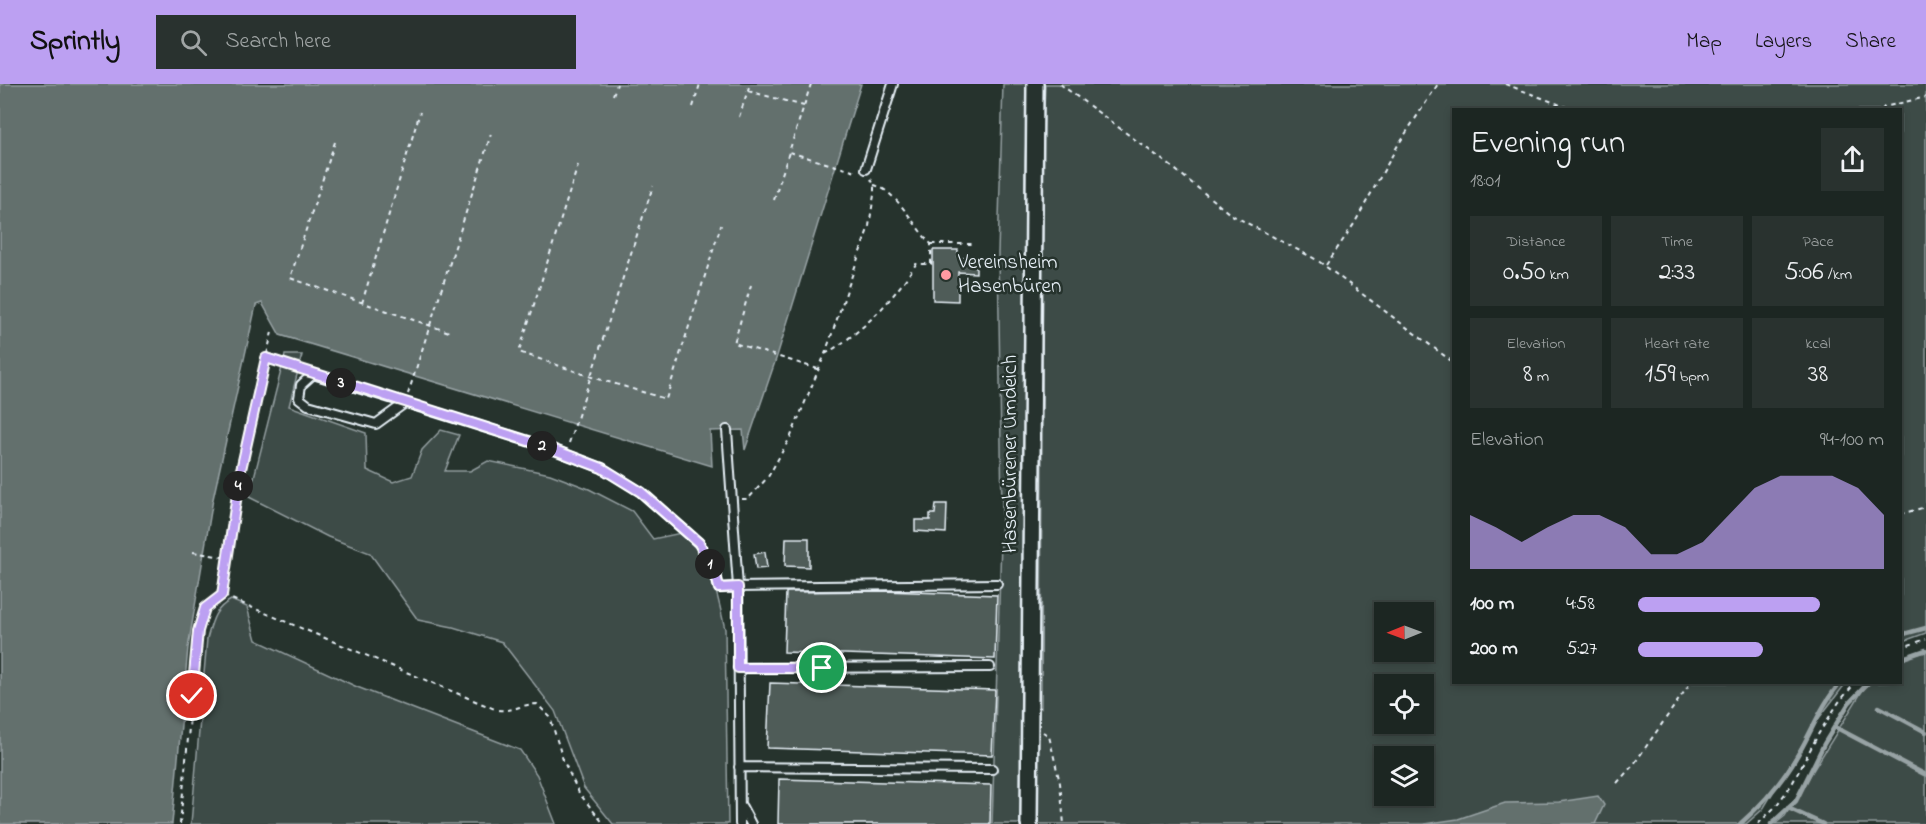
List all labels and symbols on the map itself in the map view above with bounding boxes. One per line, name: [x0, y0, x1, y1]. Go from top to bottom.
place label: Vereinsheim Hasenbüren: [957, 248, 1061, 302]
marker: Vereinsheim Hasenbüren: [939, 268, 953, 282]
street label: Hasenbürener Umdeich: [996, 355, 1026, 553]
pin: 3: [326, 368, 356, 398]
pin: 2: [527, 431, 557, 461]
pin: 4: [223, 471, 253, 501]
pin: 1: [695, 549, 725, 579]
north arrow: [1374, 602, 1434, 662]
pin: [796, 642, 847, 693]
pin: [166, 670, 217, 721]

